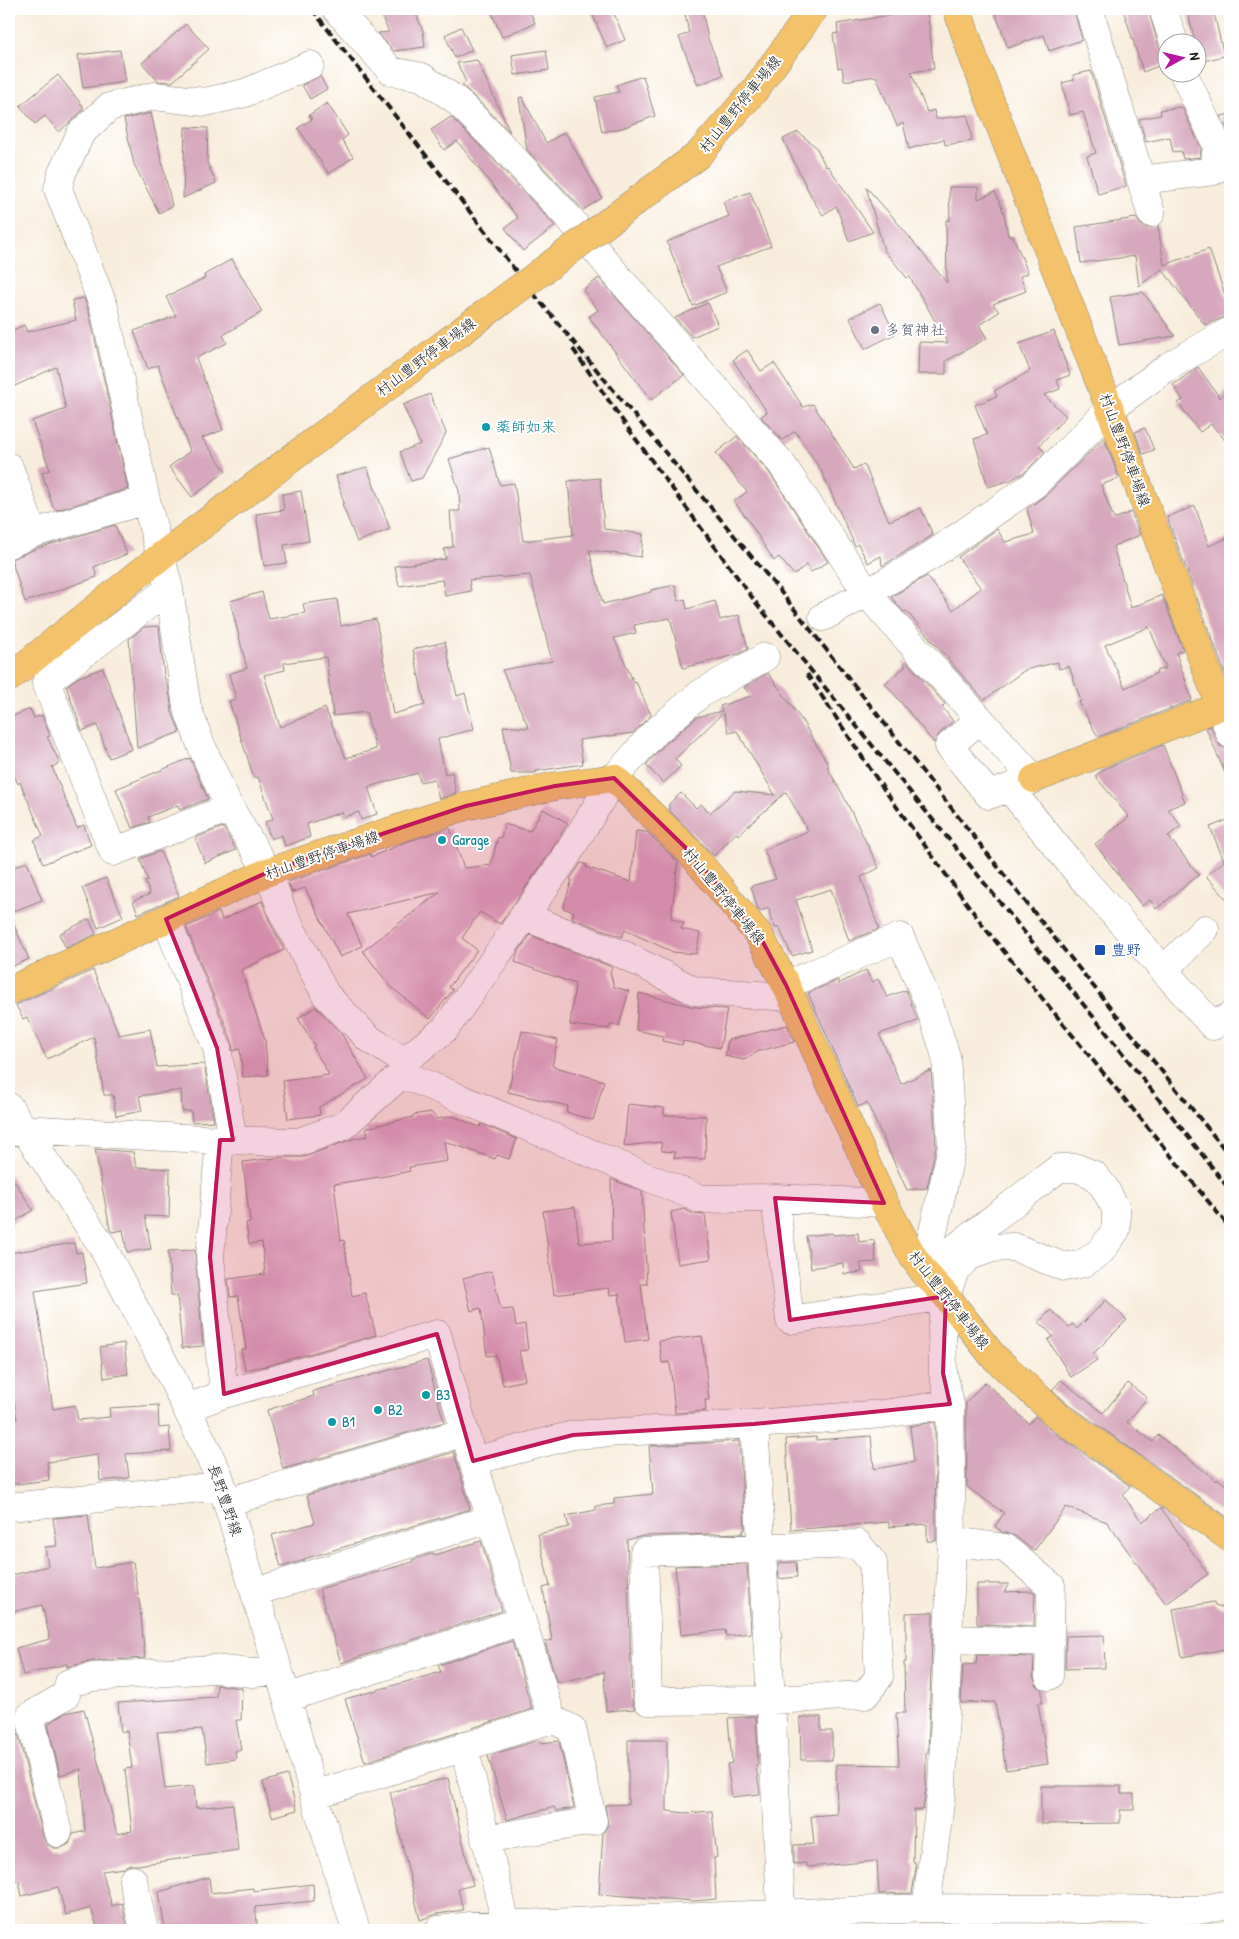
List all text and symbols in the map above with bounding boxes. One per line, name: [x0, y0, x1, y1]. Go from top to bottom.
north arrow: [1156, 32, 1206, 82]
street label: 村山豊野停車場線: [694, 50, 786, 157]
text: N: [1185, 51, 1205, 62]
street label: 村山豊野停車場線: [371, 312, 480, 401]
place label: 多賀神社: [885, 319, 945, 340]
marker: 多賀神社: [869, 324, 881, 336]
street label: 村山豊野停車場線: [1095, 390, 1156, 510]
place label: 薬師如来: [496, 416, 556, 437]
marker: 薬師如来: [480, 421, 492, 433]
street label: 村山豊野停車場線: [262, 825, 382, 884]
place label: Garage: [452, 829, 489, 850]
marker: Garage: [436, 834, 448, 846]
street label: 村山豊野停車場線: [678, 842, 770, 949]
place label: 豊野: [1111, 939, 1141, 960]
marker: 豊野: [1093, 943, 1107, 957]
street label: 村山豊野停車場線: [904, 1246, 995, 1353]
place label: B3: [436, 1384, 451, 1405]
marker: B3: [420, 1389, 432, 1401]
place label: B2: [388, 1399, 403, 1420]
marker: B2: [372, 1404, 384, 1416]
place label: B1: [342, 1411, 355, 1432]
marker: B1: [326, 1416, 338, 1428]
street label: 長野豊野線: [203, 1461, 248, 1539]

